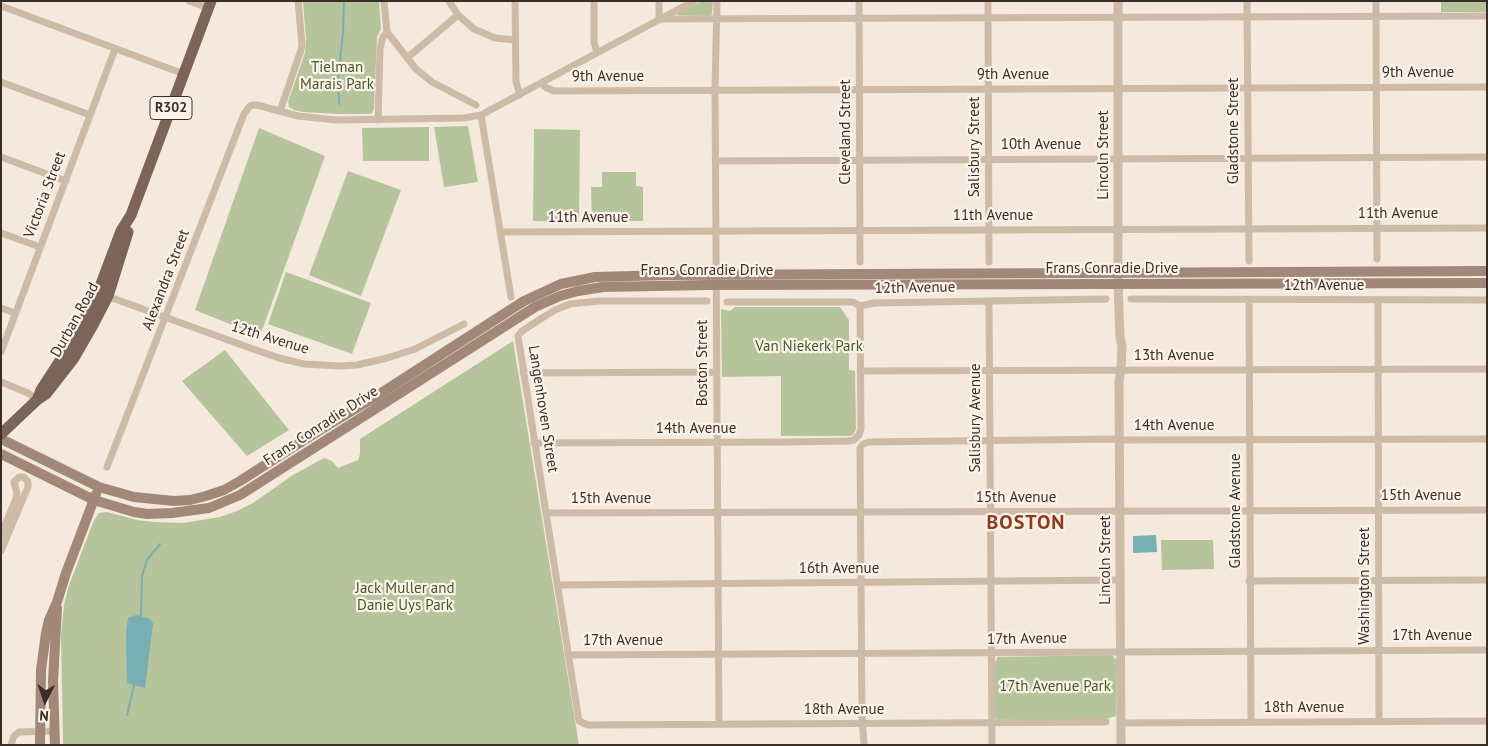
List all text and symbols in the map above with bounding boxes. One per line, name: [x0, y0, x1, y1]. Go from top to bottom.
park label: Tielman Marais Park: [300, 59, 374, 94]
street label: 9th Avenue: [1382, 64, 1454, 82]
street label: 9th Avenue: [977, 66, 1049, 84]
street label: 9th Avenue: [572, 68, 644, 86]
street label: Gladstone Street: [1225, 78, 1243, 184]
street label: Cleveland Street: [837, 79, 855, 185]
road number: R302: [150, 96, 192, 120]
street label: Salisbury Street: [966, 97, 984, 197]
street label: Lincoln Street: [1095, 110, 1113, 200]
street label: 10th Avenue: [1001, 136, 1081, 154]
street label: Victoria Street: [20, 149, 70, 241]
street label: 11th Avenue: [1358, 205, 1438, 223]
street label: 11th Avenue: [953, 207, 1033, 225]
street label: 11th Avenue: [548, 209, 628, 227]
street label: Alexandra Street: [138, 227, 194, 333]
street label: Frans Conradie Drive: [1046, 260, 1178, 278]
street label: Frans Conradie Drive: [641, 262, 773, 280]
street label: 12th Avenue: [1284, 277, 1364, 295]
street label: 12th Avenue: [875, 278, 955, 298]
street label: Durban Road: [47, 280, 103, 360]
street label: 12th Avenue: [229, 318, 311, 358]
street label: Boston Street: [694, 320, 712, 406]
park label: Van Niekerk Park: [755, 338, 863, 356]
street label: Langenhoven Street: [524, 344, 562, 474]
street label: 13th Avenue: [1134, 347, 1214, 365]
street label: Salisbury Avenue: [967, 363, 985, 473]
street label: Frans Conradie Drive: [260, 382, 382, 470]
street label: 14th Avenue: [1134, 417, 1214, 435]
street label: 14th Avenue: [656, 420, 736, 438]
street label: Gladstone Avenue: [1227, 453, 1245, 569]
street label: 15th Avenue: [1381, 487, 1461, 505]
street label: 15th Avenue: [976, 489, 1056, 507]
street label: 15th Avenue: [571, 490, 651, 508]
district label: BOSTON: [986, 511, 1066, 535]
street label: Lincoln Street: [1097, 515, 1115, 605]
street label: Washington Street: [1356, 527, 1374, 645]
street label: 16th Avenue: [799, 560, 879, 578]
park label: Jack Muller and Danie Uys Park: [356, 580, 454, 615]
street label: 17th Avenue: [1392, 627, 1472, 645]
street label: 17th Avenue: [987, 629, 1067, 649]
street label: 17th Avenue: [583, 632, 663, 650]
north arrow: [20, 676, 70, 726]
park label: 17th Avenue Park: [999, 678, 1111, 696]
street label: 18th Avenue: [1264, 699, 1344, 717]
street label: 18th Avenue: [804, 701, 884, 719]
text: N: [39, 707, 49, 725]

